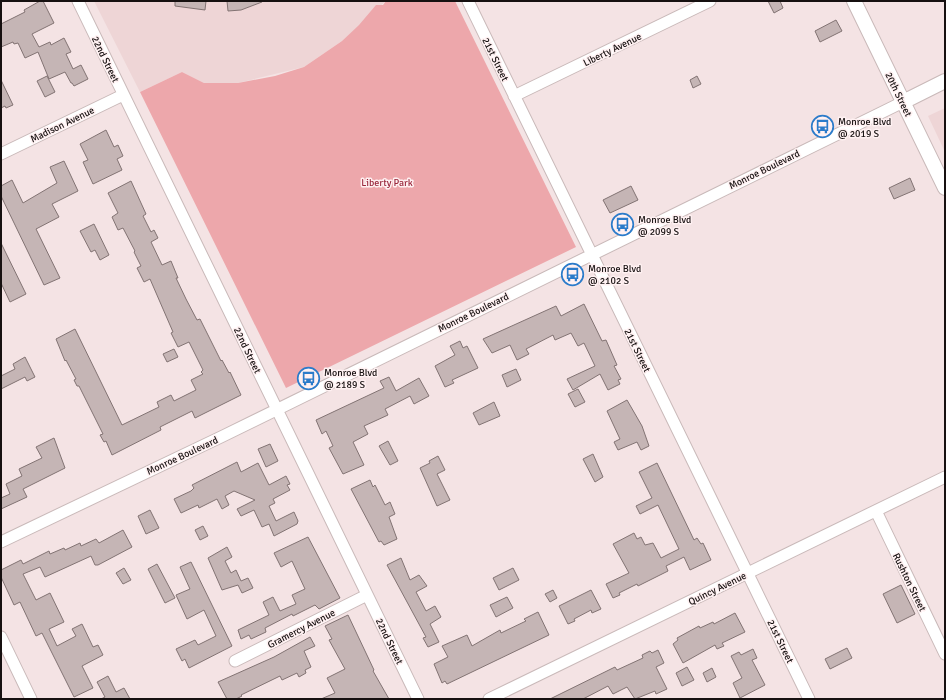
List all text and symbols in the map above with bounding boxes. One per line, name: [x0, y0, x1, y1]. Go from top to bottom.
street label: Liberty Avenue: [581, 31, 644, 69]
street label: 22nd Street: [89, 34, 122, 85]
street label: 21st Street: [479, 36, 511, 84]
street label: 20th Street: [882, 70, 914, 119]
street label: Madison Avenue: [29, 104, 96, 146]
bus stop icon: Monroe Blvd @ 2019 S: [810, 114, 836, 140]
place label: Monroe Blvd @ 2019 S: [838, 116, 891, 140]
street label: Monroe Boulevard: [727, 148, 802, 192]
park label: Liberty Park: [361, 177, 413, 189]
bus stop icon: Monroe Blvd @ 2099 S: [610, 212, 636, 238]
place label: Monroe Blvd @ 2099 S: [638, 214, 691, 238]
bus stop icon: Monroe Blvd @ 2102 S: [560, 261, 586, 287]
place label: Monroe Blvd @ 2102 S: [588, 263, 641, 287]
street label: Monroe Boulevard: [436, 291, 511, 335]
street label: 22nd Street: [231, 325, 264, 376]
street label: 21st Street: [621, 327, 653, 375]
bus stop icon: Monroe Blvd @ 2189 S: [296, 365, 322, 391]
place label: Monroe Blvd @ 2189 S: [324, 367, 377, 391]
street label: Monroe Boulevard: [145, 434, 220, 478]
street label: Rushton Street: [890, 551, 929, 614]
street label: Quincy Avenue: [686, 570, 748, 608]
street label: Gramercy Avenue: [266, 607, 337, 651]
street label: 22nd Street: [373, 616, 406, 667]
street label: 21st Street: [764, 618, 796, 666]

